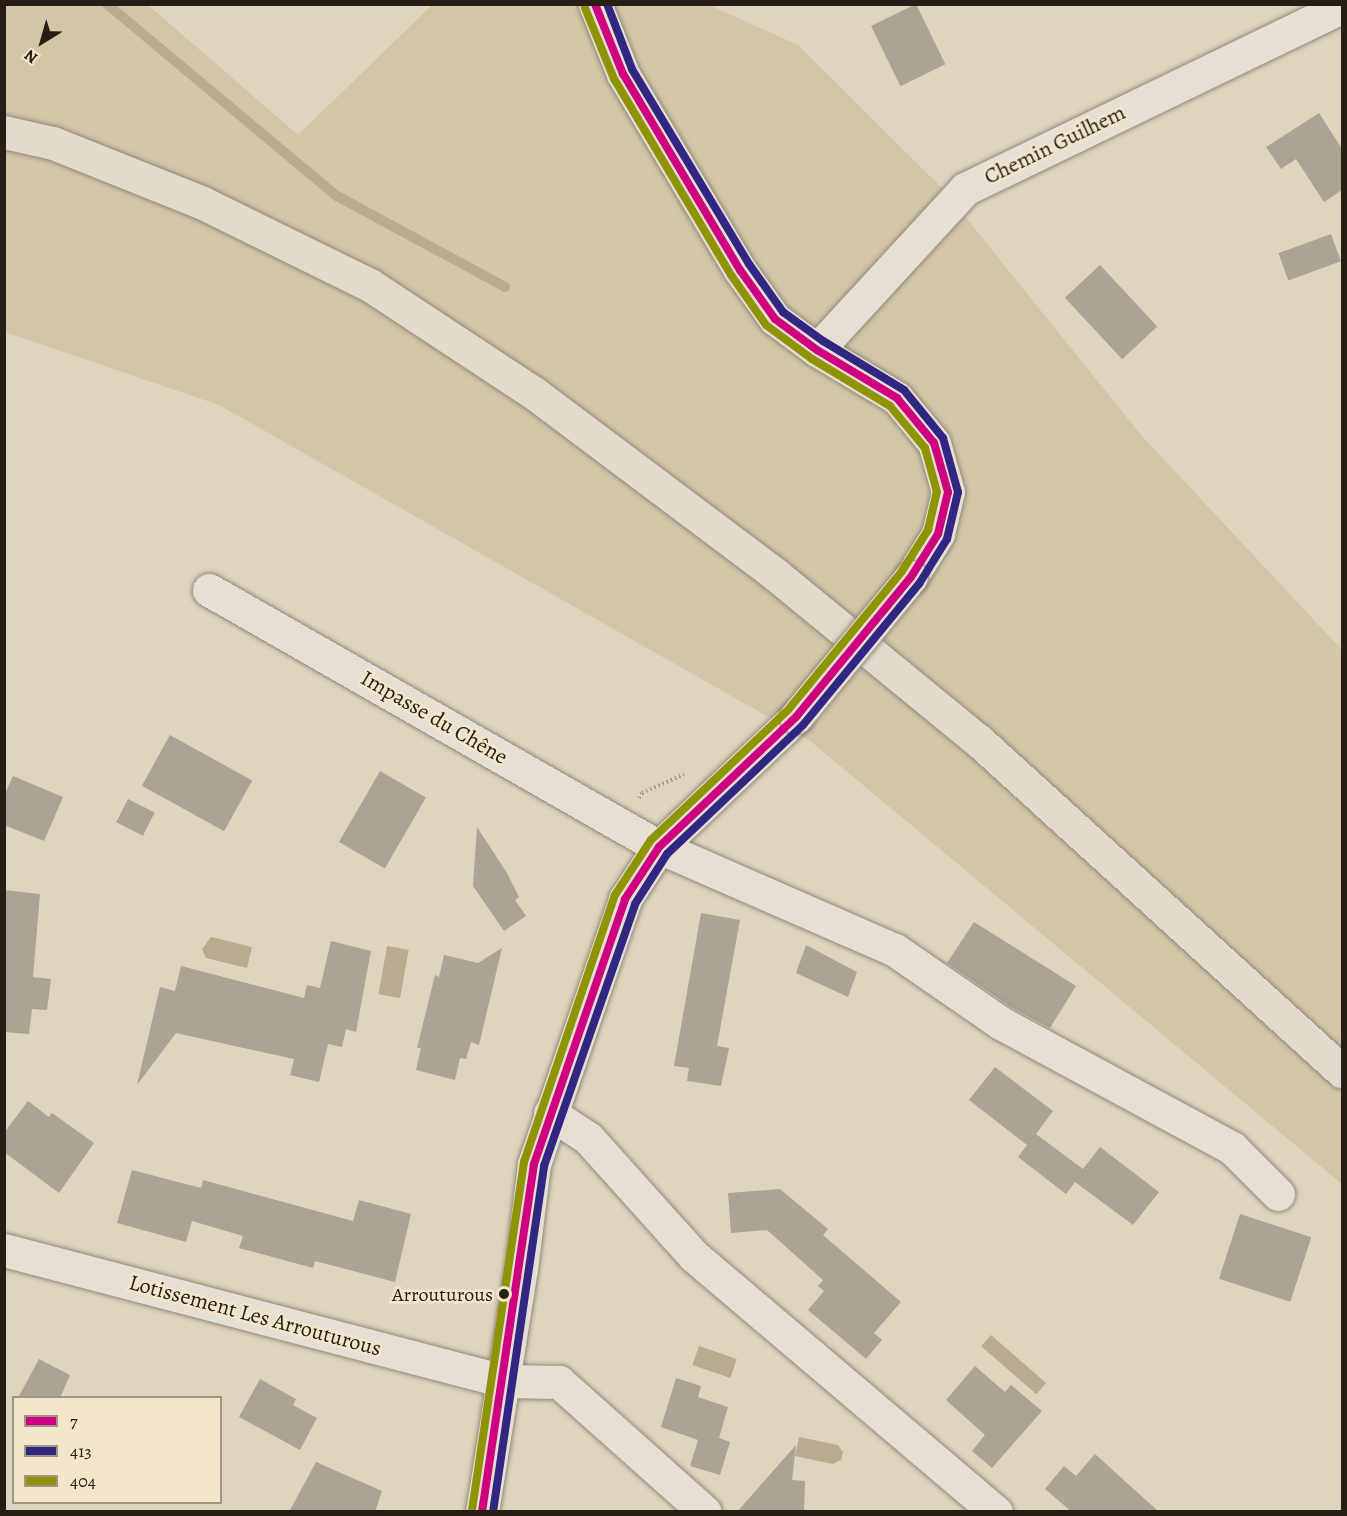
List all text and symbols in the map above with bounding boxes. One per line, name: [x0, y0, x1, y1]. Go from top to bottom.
north arrow: [12, 12, 72, 72]
text: N: [20, 44, 42, 69]
street label: Chemin Guilhem: [980, 99, 1130, 191]
street label: Impasse du Chêne: [356, 665, 512, 771]
street label: Lotissement Les Arrouturous: [126, 1270, 384, 1362]
place label: Arrouturous: [392, 1282, 493, 1306]
marker: Arrouturous: [498, 1288, 510, 1300]
legend: [12, 1396, 222, 1504]
text: 7: [70, 1409, 78, 1433]
text: 413: [70, 1439, 92, 1463]
text: 404: [70, 1469, 96, 1493]

